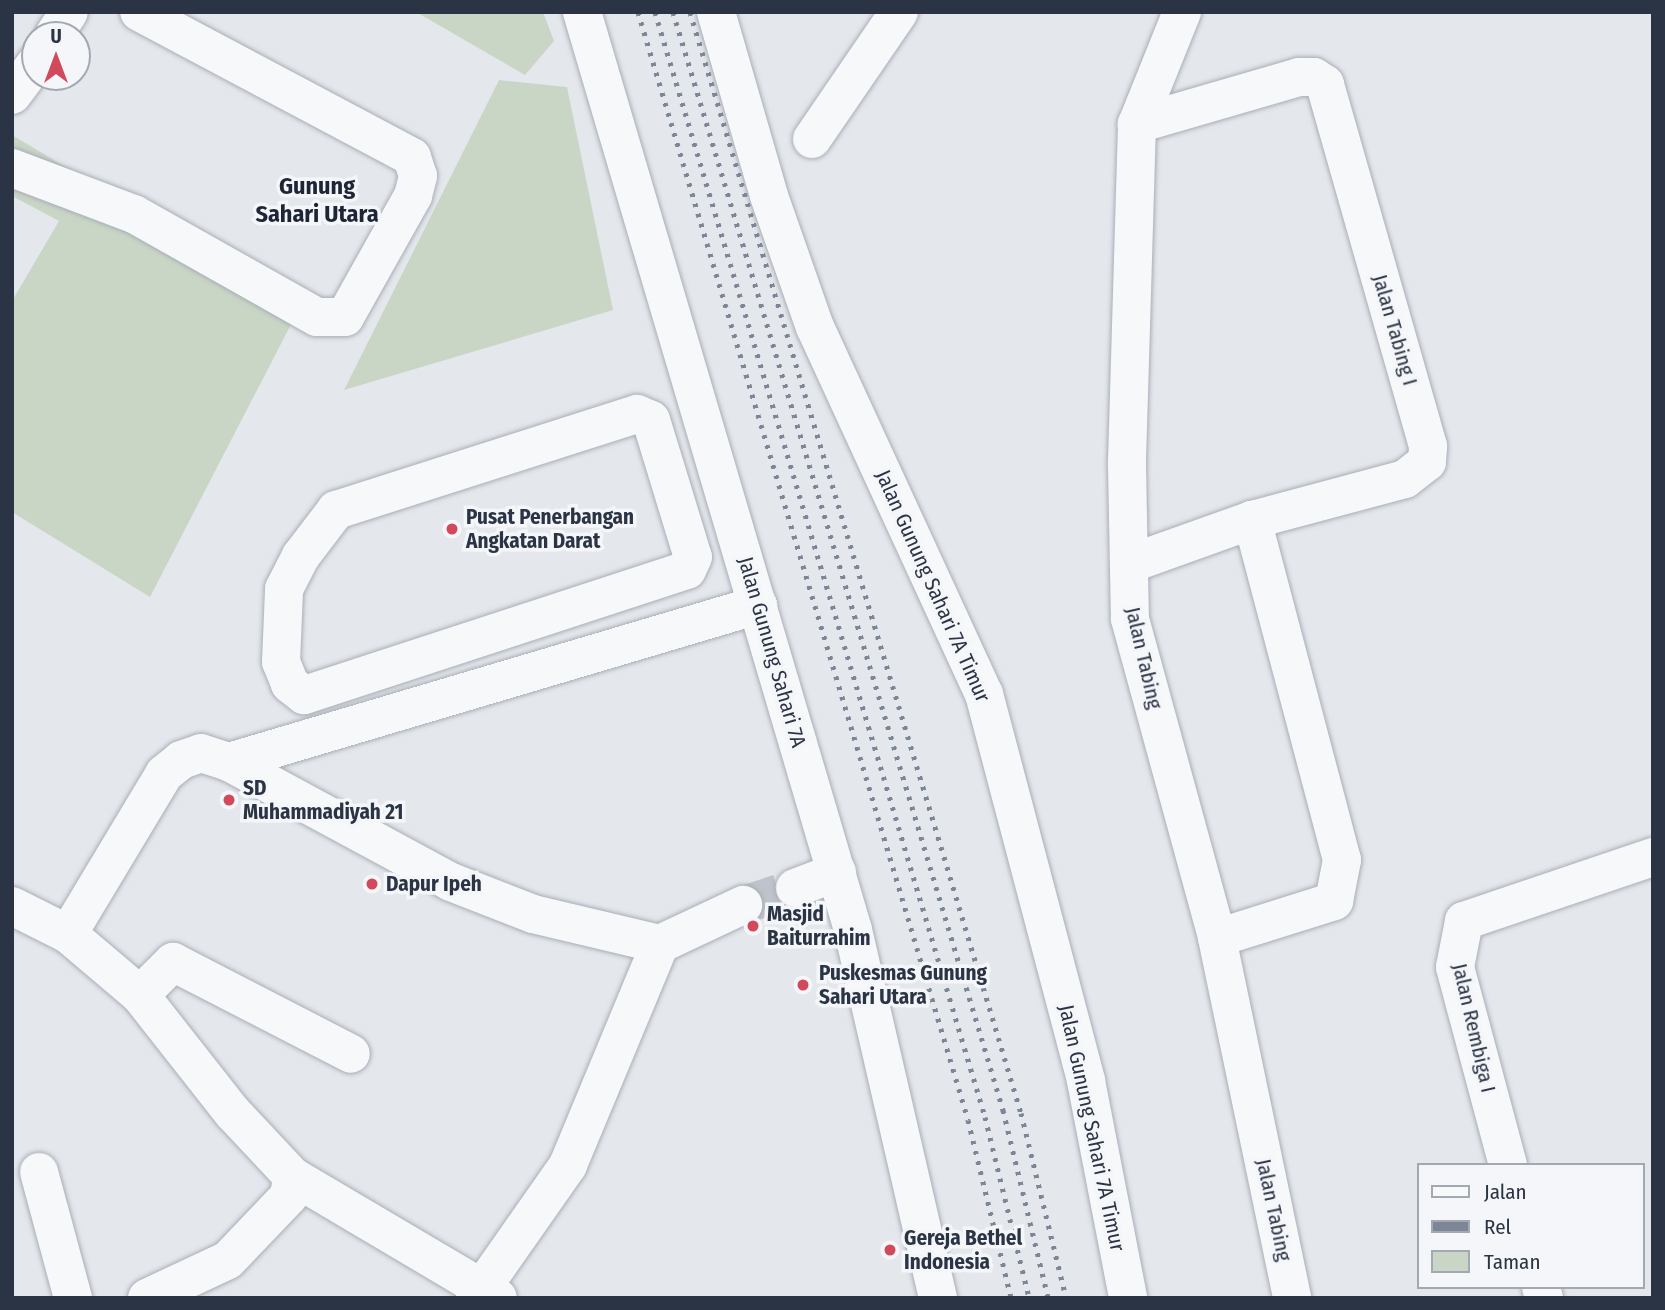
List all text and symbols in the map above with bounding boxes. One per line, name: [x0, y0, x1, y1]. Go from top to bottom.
north arrow: [21, 21, 91, 91]
text: U: [50, 25, 62, 48]
district label: Gunung Sahari Utara: [255, 173, 379, 229]
street label: Jalan Tabing I: [1367, 272, 1423, 388]
street label: Jalan Gunung Sahari 7A Timur: [870, 466, 996, 706]
place label: Pusat Penerbangan Angkatan Darat: [466, 504, 634, 554]
marker: Pusat Penerbangan Angkatan Darat: [444, 521, 460, 537]
street label: Jalan Gunung Sahari 7A: [733, 554, 811, 750]
street label: Jalan Tabing: [1120, 605, 1168, 711]
place label: SD Muhammadiyah 21: [243, 775, 403, 825]
marker: SD Muhammadiyah 21: [221, 792, 237, 808]
place label: Dapur Ipeh: [386, 871, 482, 897]
marker: Dapur Ipeh: [364, 876, 380, 892]
place label: Masjid Baiturrahim: [767, 901, 871, 951]
marker: Masjid Baiturrahim: [745, 918, 761, 934]
place label: Puskesmas Gunung Sahari Utara: [819, 960, 987, 1010]
street label: Jalan Rembiga I: [1447, 961, 1501, 1095]
marker: Puskesmas Gunung Sahari Utara: [793, 975, 813, 995]
street label: Jalan Gunung Sahari 7A Timur: [1054, 1002, 1130, 1254]
street label: Jalan Tabing: [1251, 1157, 1297, 1263]
legend: [1416, 1163, 1644, 1289]
text: Jalan: [1484, 1179, 1527, 1205]
text: Rel: [1484, 1214, 1511, 1240]
place label: Gereja Bethel Indonesia: [904, 1225, 1022, 1275]
marker: Gereja Bethel Indonesia: [882, 1242, 898, 1258]
text: Taman: [1484, 1249, 1540, 1275]

